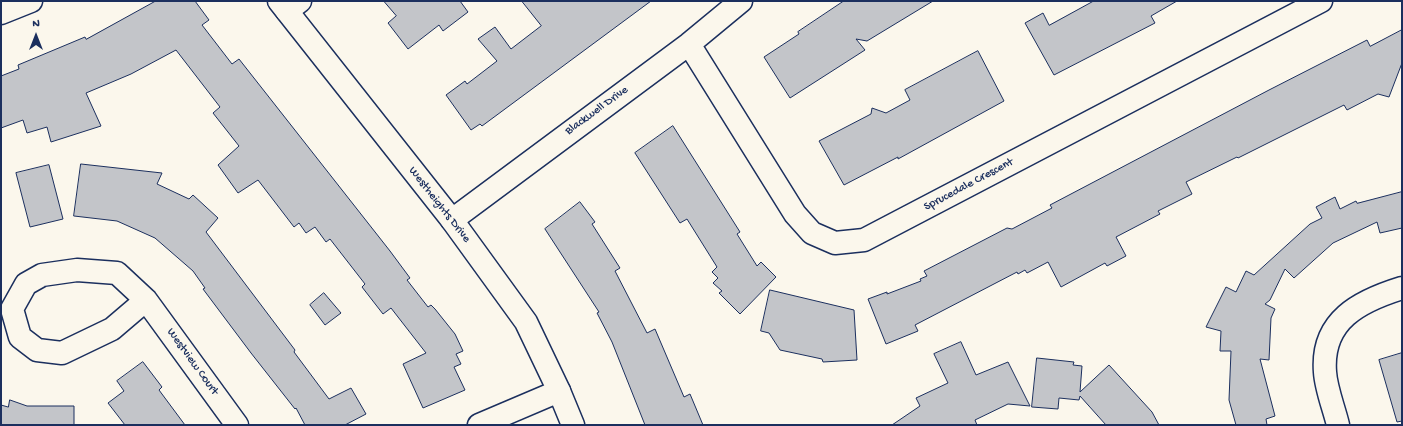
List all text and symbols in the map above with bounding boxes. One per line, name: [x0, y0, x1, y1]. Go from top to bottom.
north arrow: [16, 16, 56, 56]
text: N: [32, 18, 40, 30]
street label: Blackwell Drive: [563, 83, 631, 139]
street label: Sprucedale Crescent: [922, 155, 1016, 215]
street label: Westheights Drive: [405, 164, 473, 246]
street label: Westview Court: [163, 326, 221, 398]

